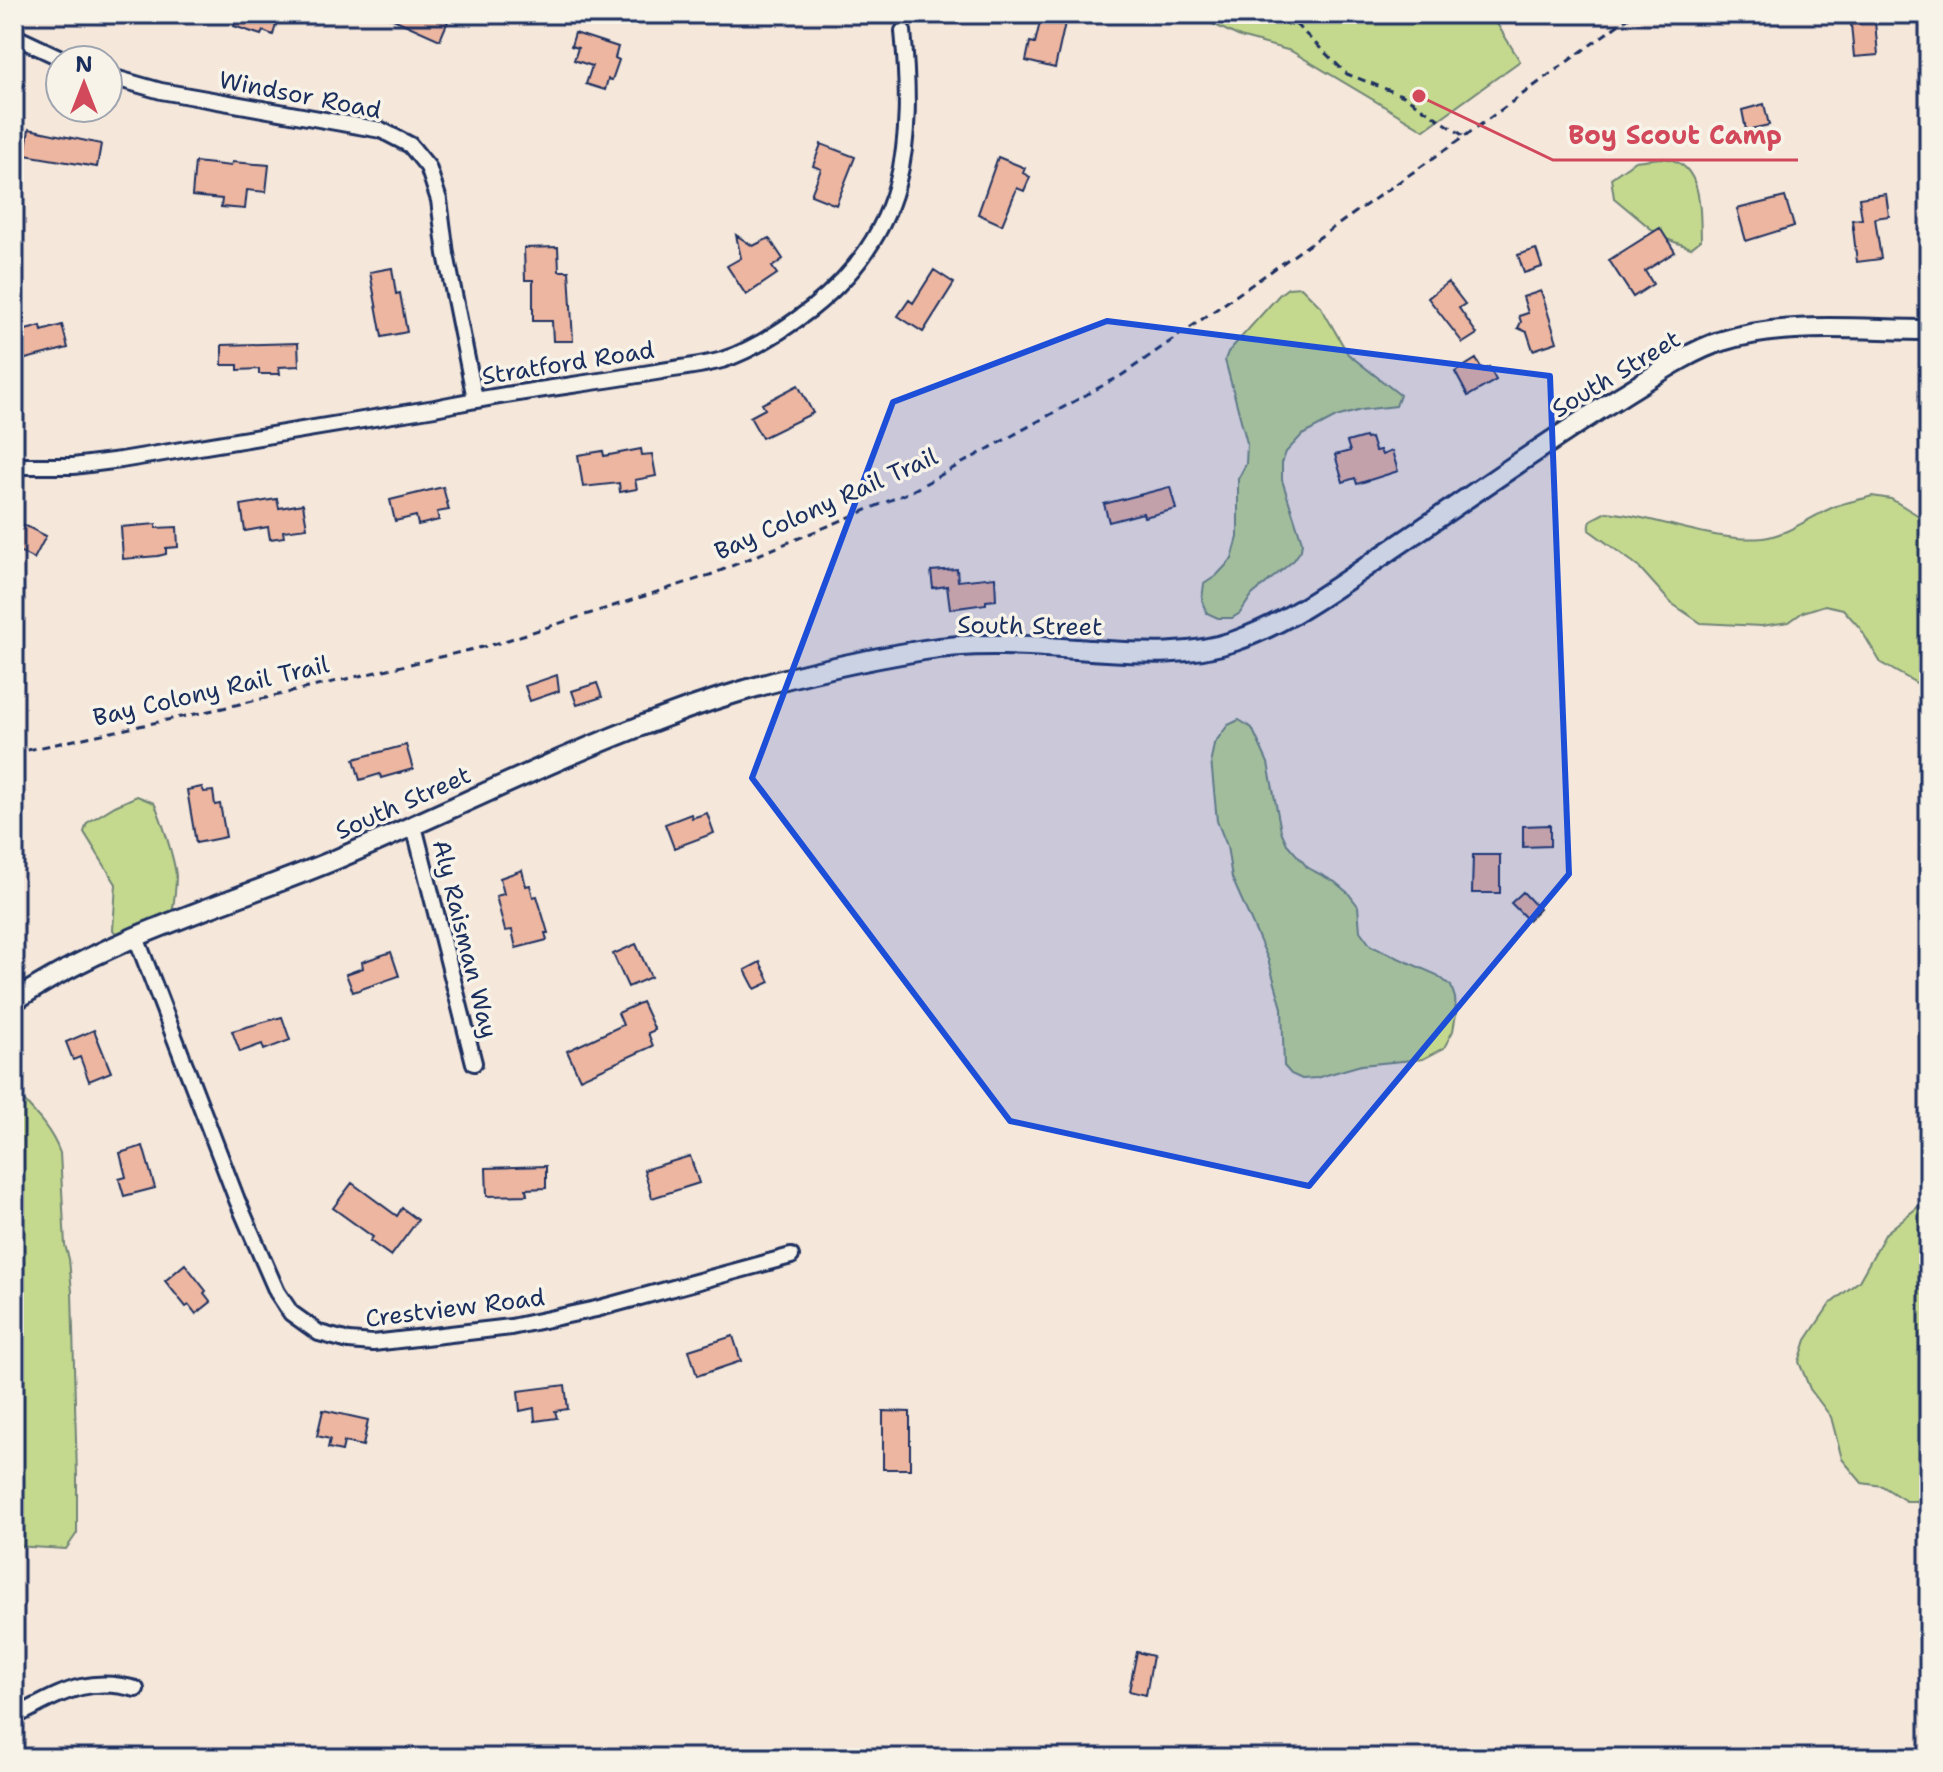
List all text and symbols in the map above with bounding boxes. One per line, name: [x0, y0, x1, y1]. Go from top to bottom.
north arrow: [44, 44, 124, 124]
text: N: [75, 50, 93, 79]
street label: Windsor Road: [216, 64, 384, 126]
callout: Boy Scout Camp: [1553, 110, 1798, 160]
text: Boy Scout Camp: [1568, 117, 1782, 152]
street label: South Street: [1546, 323, 1686, 425]
street label: Stratford Road: [479, 334, 657, 392]
street label: Bay Colony Rail Trail: [709, 440, 943, 568]
street label: South Street: [957, 609, 1103, 643]
street label: Bay Colony Rail Trail: [90, 648, 333, 734]
street label: South Street: [330, 759, 476, 847]
street label: Aly Raisman Way: [425, 836, 505, 1042]
street label: Crestview Road: [363, 1281, 547, 1335]

